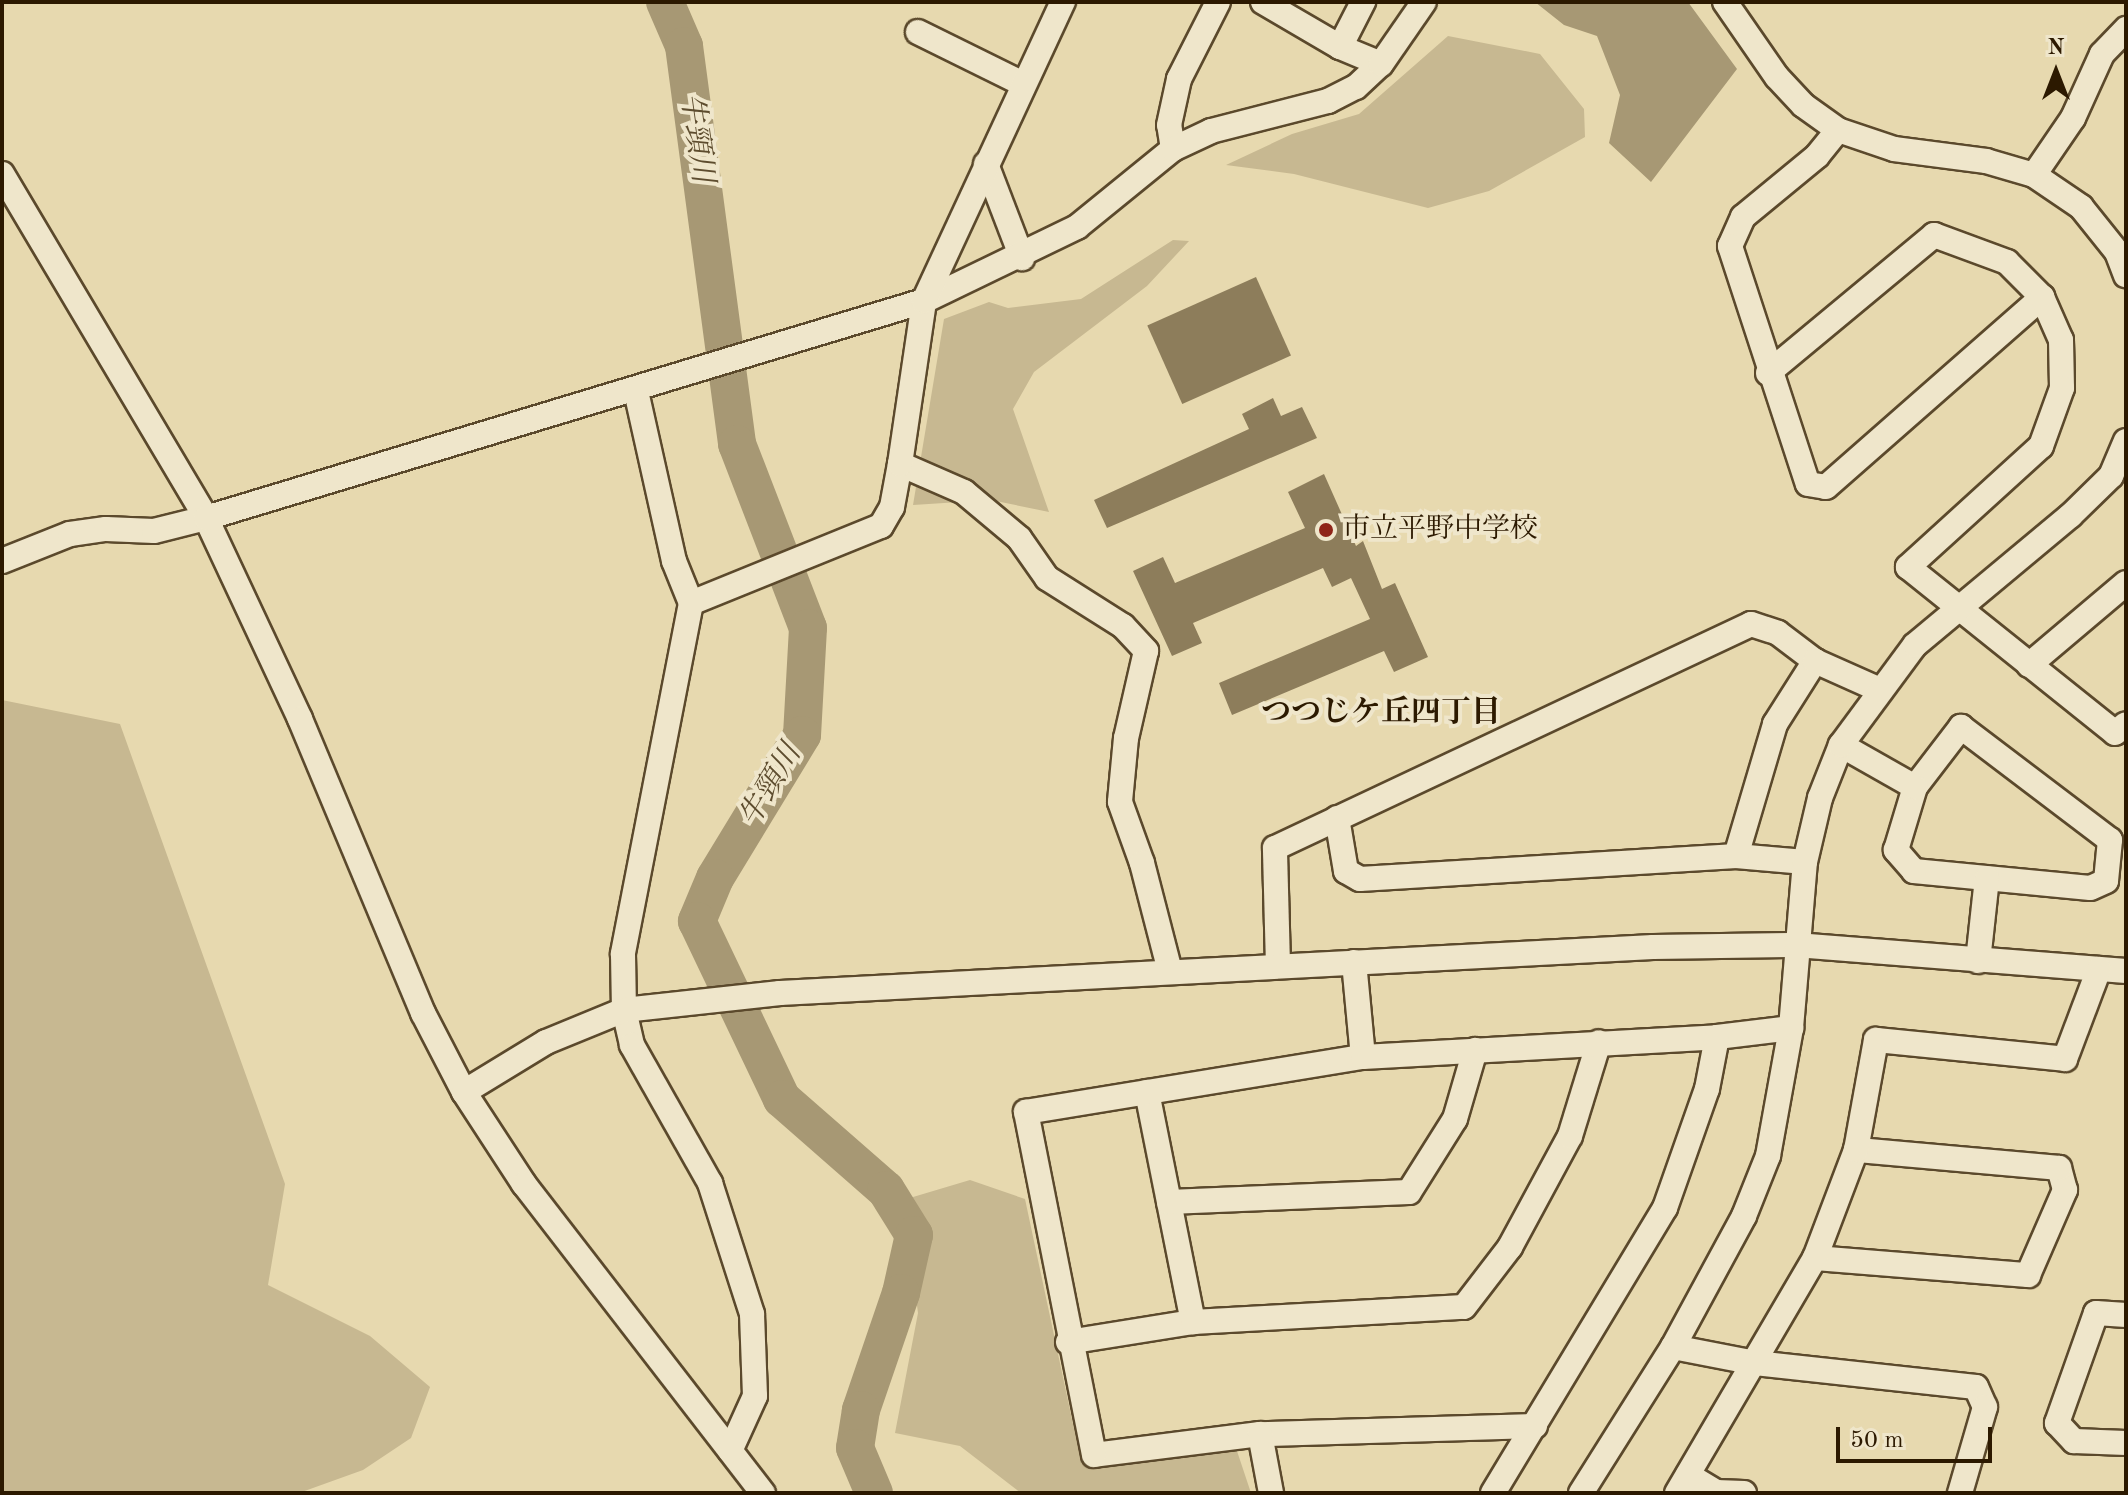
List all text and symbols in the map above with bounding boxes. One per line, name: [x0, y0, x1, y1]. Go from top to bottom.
north arrow: [2016, 32, 2096, 112]
text: N: [2048, 37, 2064, 59]
water label: 牛頸川: [672, 91, 720, 185]
place label: 市立平野中学校: [1342, 513, 1538, 547]
marker: 市立平野中学校: [1317, 521, 1335, 539]
district label: つつじケ丘四丁目: [1261, 695, 1501, 731]
water label: 牛頸川: [732, 738, 810, 834]
scale bar: [1840, 1411, 1996, 1461]
text: 50 m: [1850, 1429, 1904, 1453]

